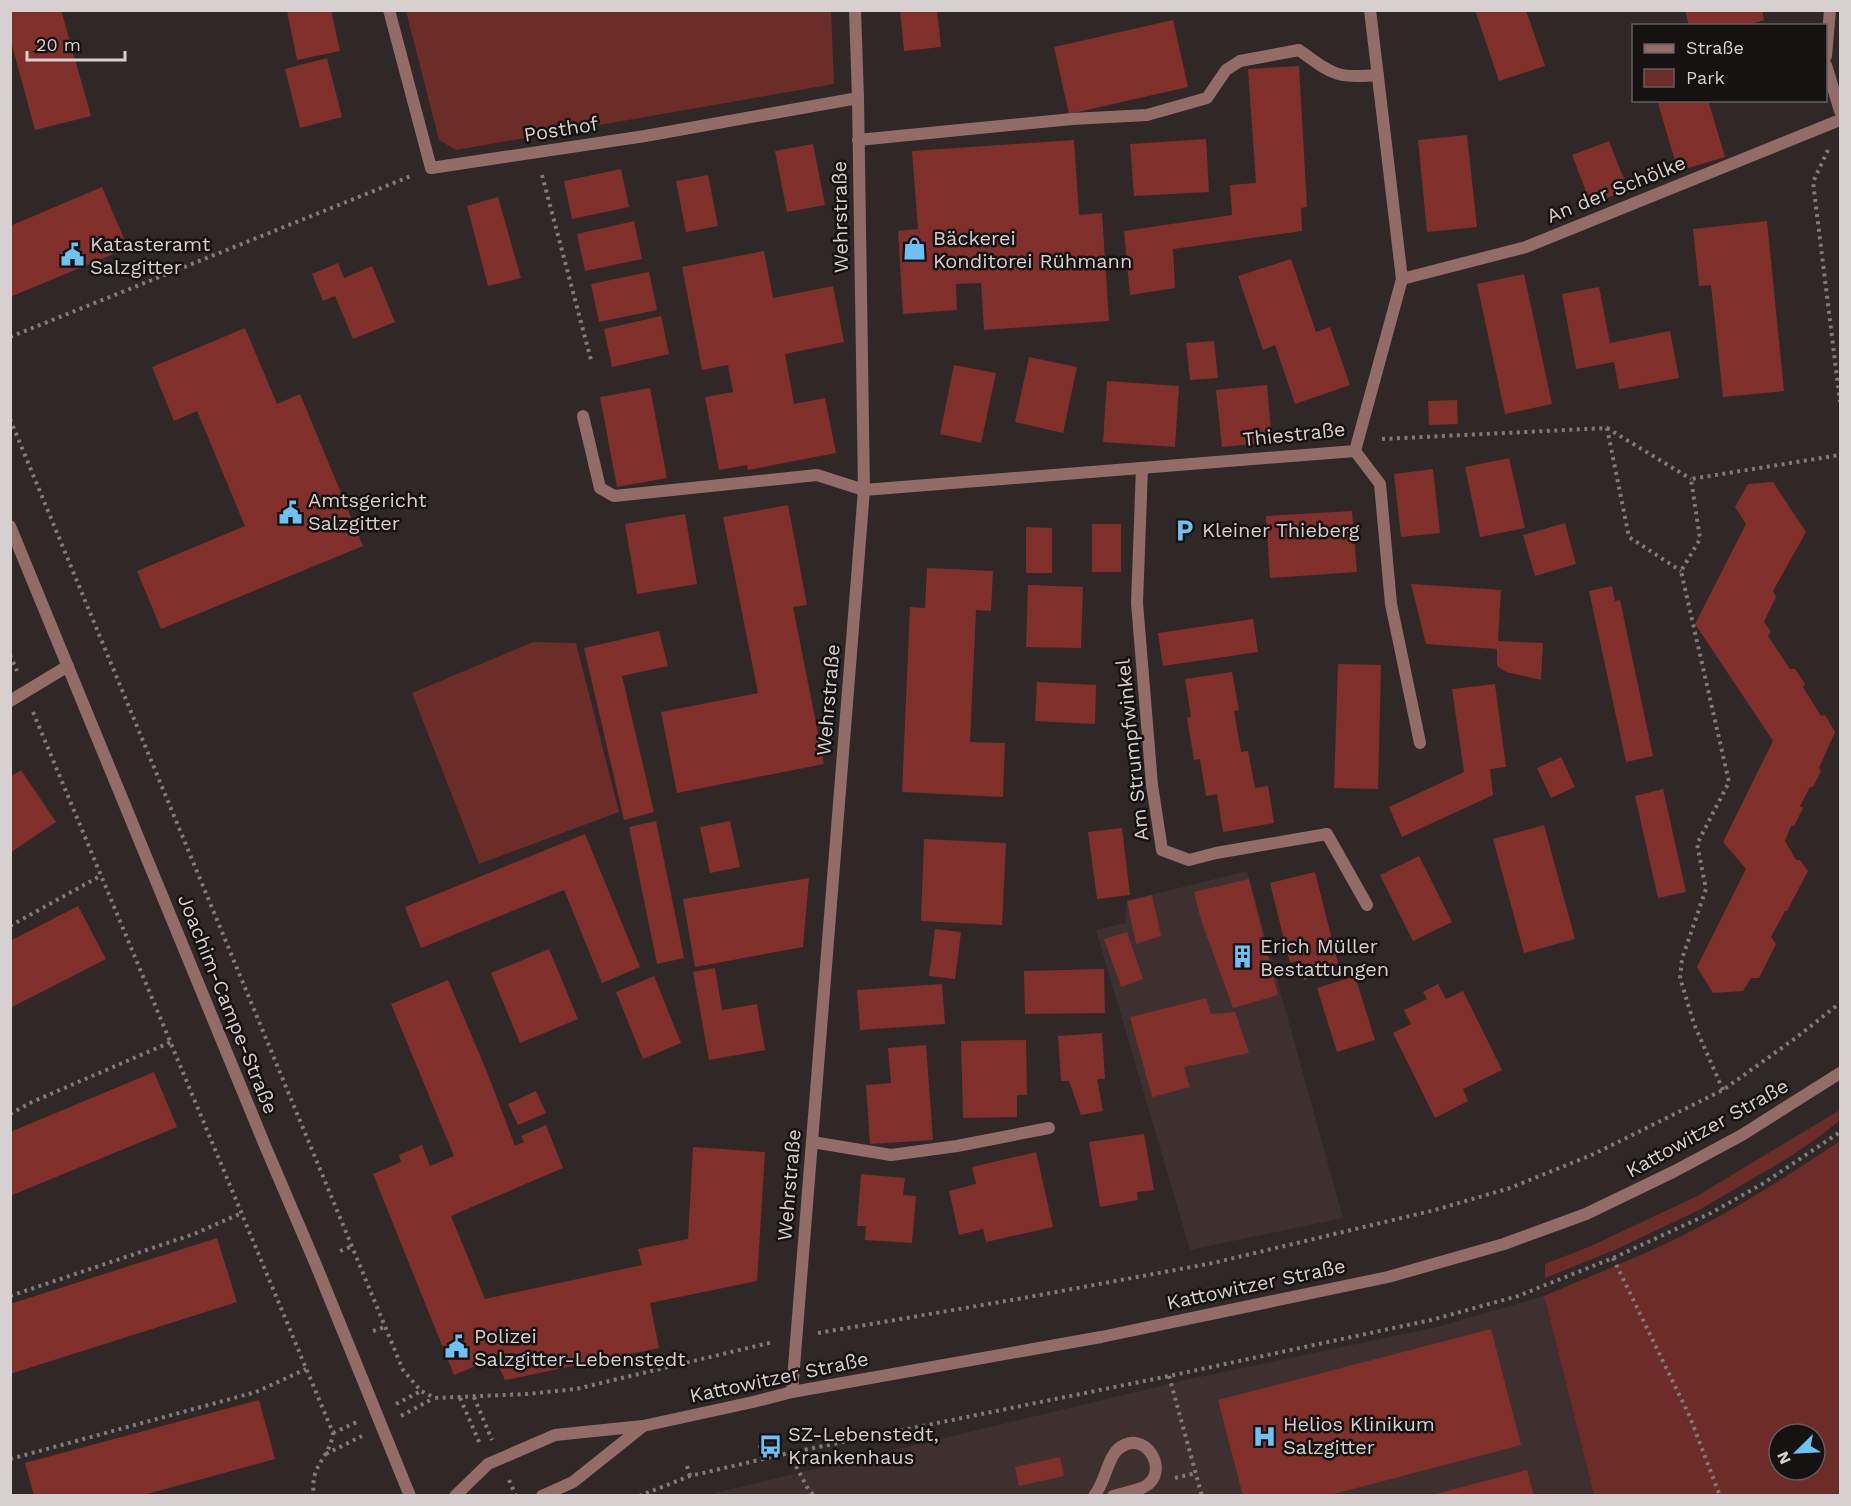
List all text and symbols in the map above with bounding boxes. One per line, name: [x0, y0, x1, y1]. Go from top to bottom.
scale bar: [27, 24, 124, 62]
legend: [1632, 24, 1827, 102]
text: 20 m: [36, 34, 81, 55]
text: Straße: [1686, 37, 1744, 58]
text: Park: [1686, 67, 1725, 88]
street label: Posthof: [522, 111, 600, 147]
street label: An der Schölke: [1543, 150, 1689, 228]
street label: Wehrstraße: [827, 161, 853, 273]
place label: Bäckerei Konditorei Rühmann: [933, 226, 1132, 273]
place label: Katasteramt Salzgitter: [90, 232, 211, 279]
shop icon: Bäckerei Konditorei Rühmann: [902, 236, 928, 262]
public building icon: Katasteramt Salzgitter: [59, 242, 85, 268]
street label: Thiestraße: [1242, 417, 1346, 451]
place label: Amtsgericht Salzgitter: [308, 488, 427, 535]
public building icon: Amtsgericht Salzgitter: [277, 499, 303, 525]
parking icon: Kleiner Thieberg: [1171, 517, 1197, 543]
place label: Kleiner Thieberg: [1202, 518, 1360, 542]
street label: Wehrstraße: [811, 643, 845, 757]
street label: Am Strumpfwinkel: [1110, 658, 1154, 842]
street label: Joachim-Campe-Straße: [173, 891, 283, 1117]
place label: Erich Müller Bestattungen: [1260, 934, 1389, 981]
building icon: Erich Müller Bestattungen: [1229, 944, 1255, 970]
street label: Kattowitzer Straße: [1622, 1073, 1792, 1183]
street label: Wehrstraße: [772, 1128, 806, 1242]
street label: Kattowitzer Straße: [1164, 1253, 1348, 1315]
place label: Polizei Salzgitter-Lebenstedt: [474, 1324, 686, 1371]
public building icon: Polizei Salzgitter-Lebenstedt: [443, 1334, 469, 1360]
street label: Kattowitzer Straße: [687, 1346, 871, 1408]
place label: Helios Klinikum Salzgitter: [1283, 1412, 1435, 1459]
place label: SZ-Lebenstedt, Krankenhaus: [788, 1422, 939, 1469]
north arrow: [1767, 1422, 1827, 1482]
hospital icon: Helios Klinikum Salzgitter: [1252, 1423, 1278, 1449]
bus stop icon: SZ-Lebenstedt, Krankenhaus: [757, 1433, 783, 1459]
text: N: [1773, 1449, 1795, 1467]

